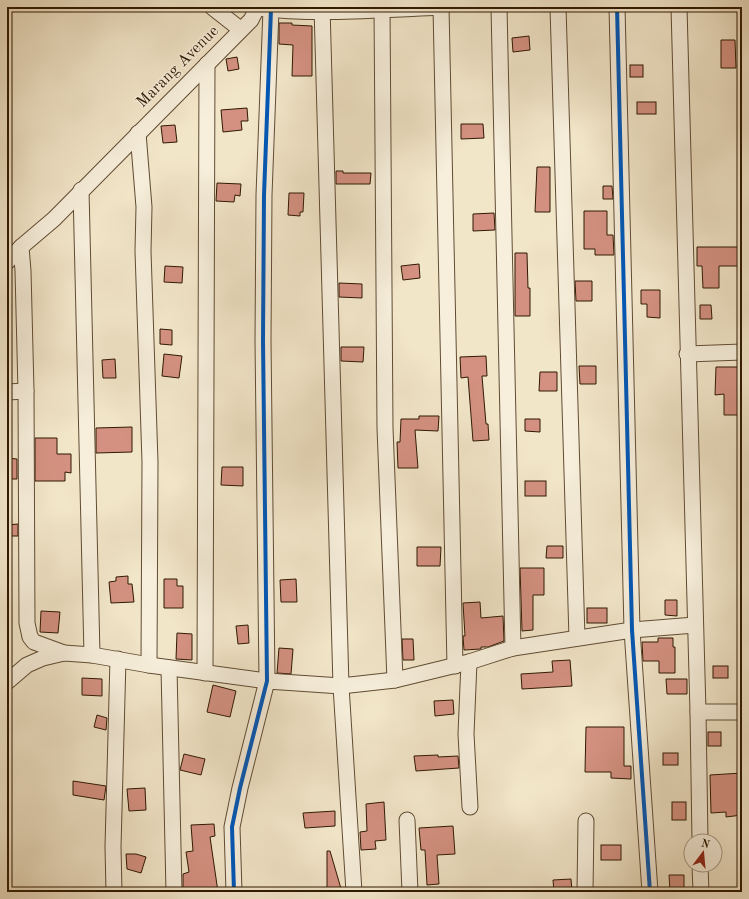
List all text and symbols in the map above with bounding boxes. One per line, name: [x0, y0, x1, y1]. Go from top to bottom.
street label: Marang Avenue: [134, 23, 222, 111]
north arrow: [683, 833, 723, 873]
text: N: [700, 838, 711, 851]

